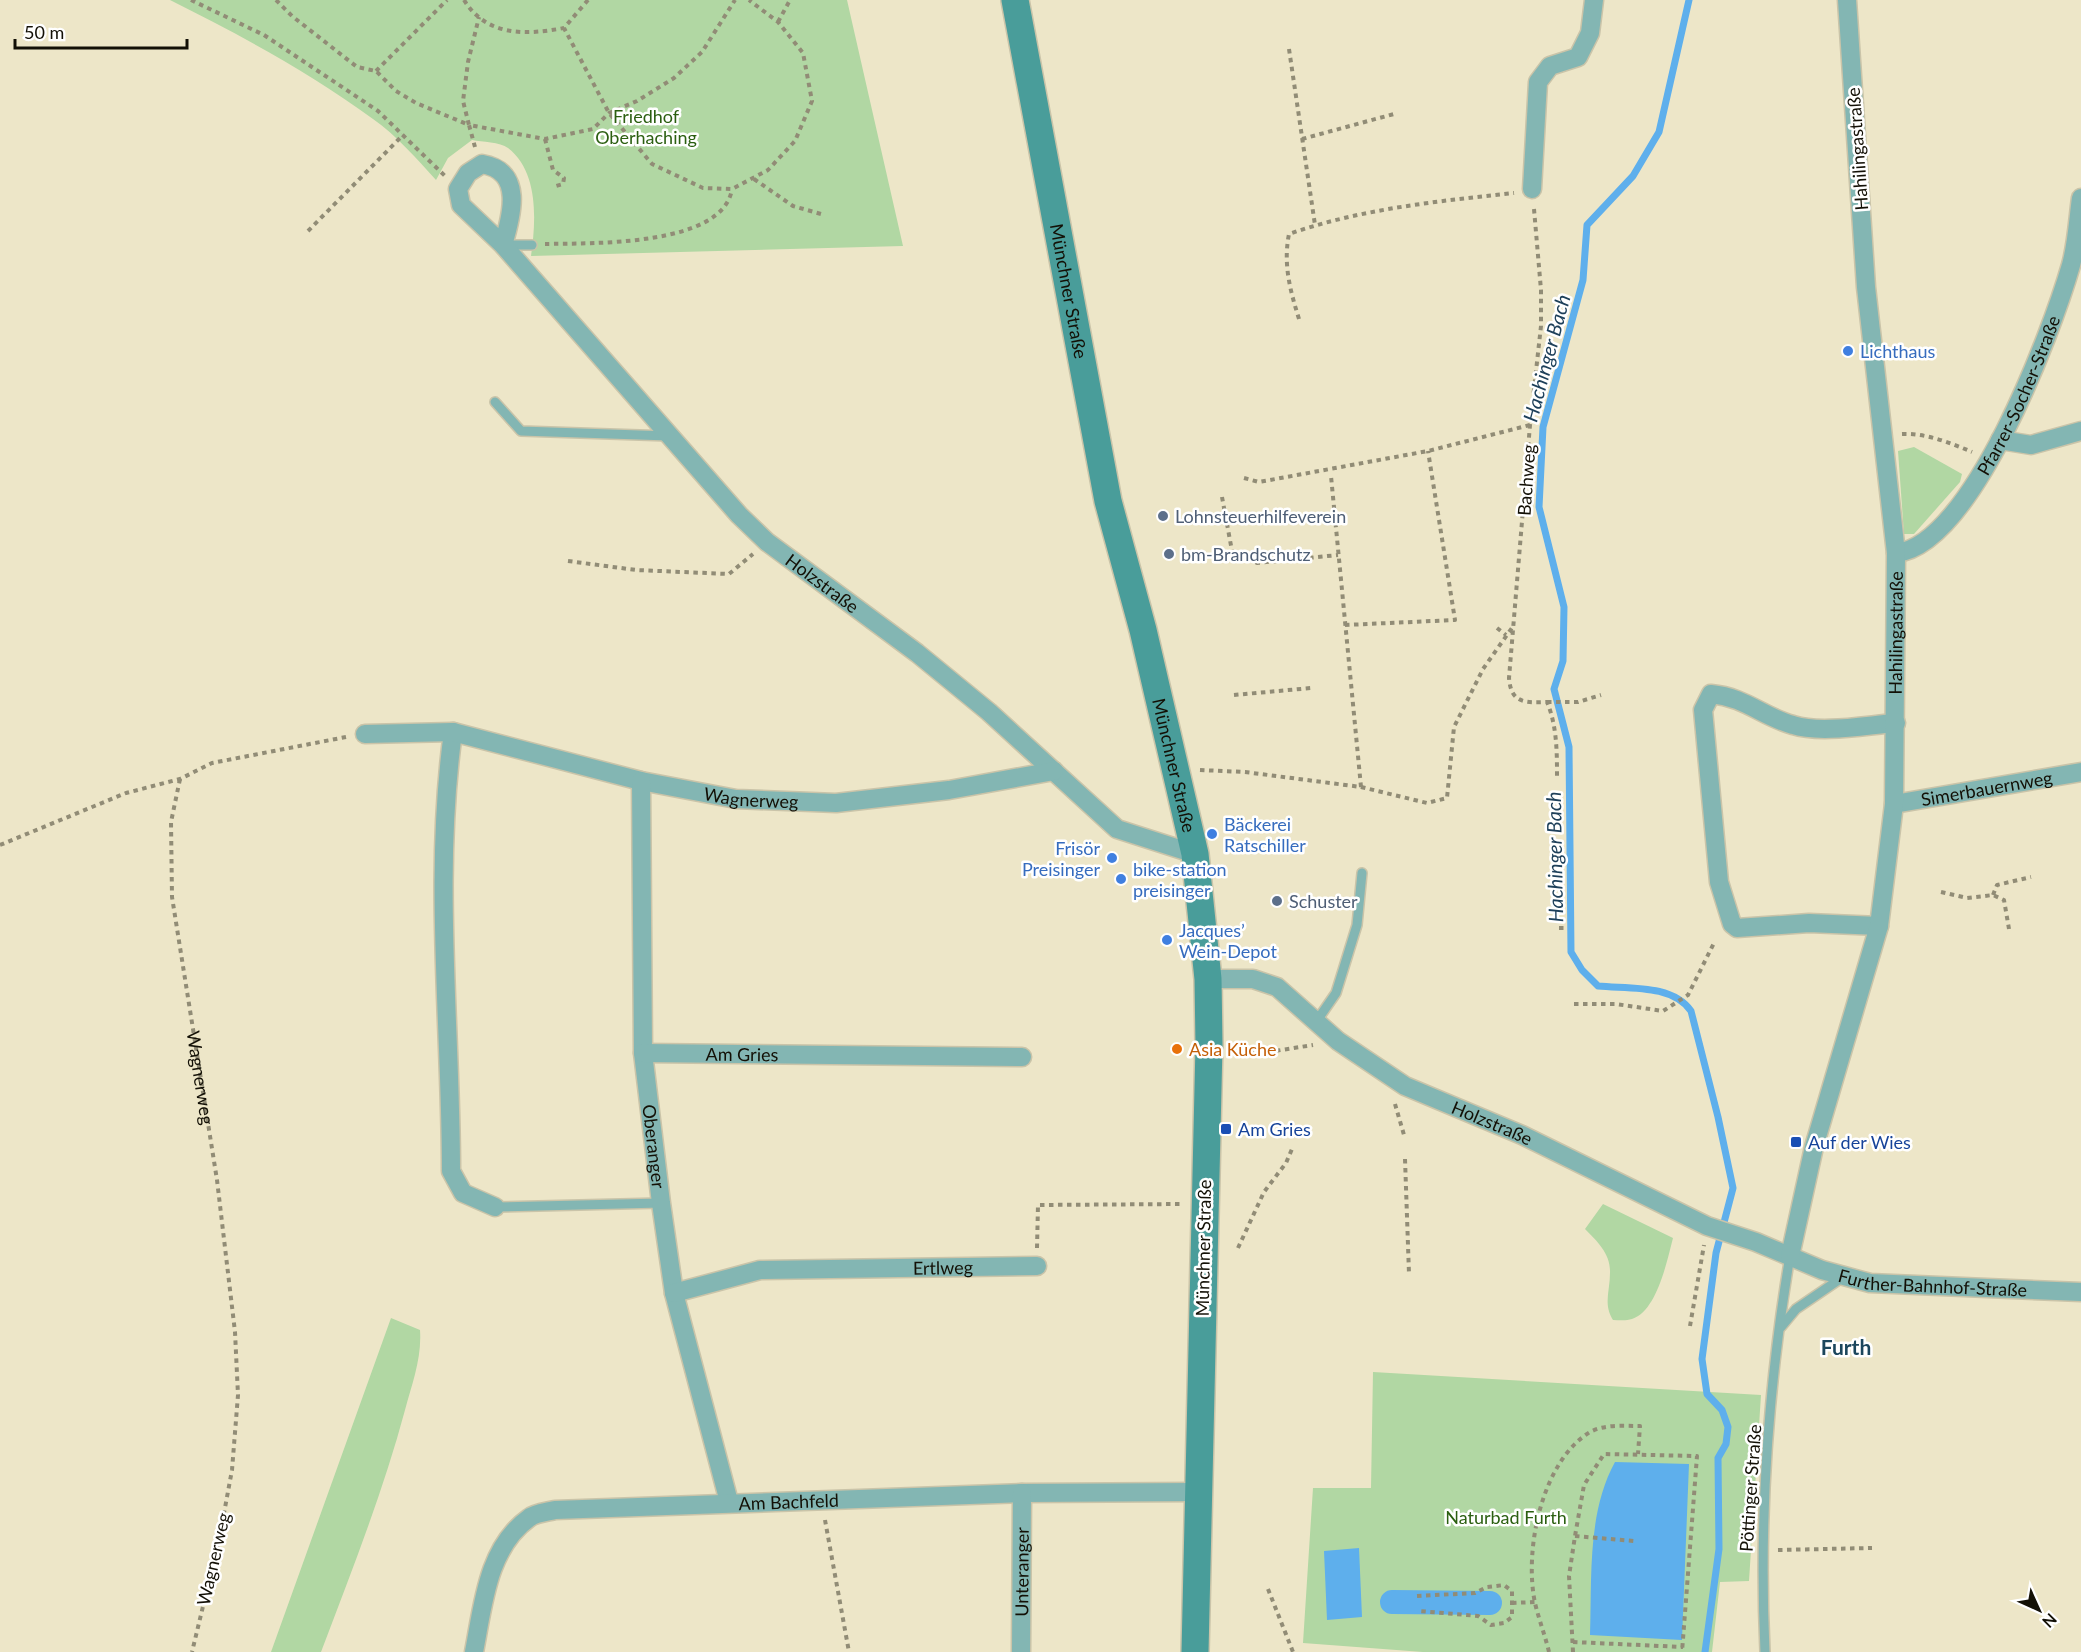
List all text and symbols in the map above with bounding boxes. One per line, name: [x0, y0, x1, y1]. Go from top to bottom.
scale bar: [15, 12, 188, 50]
text: 50 m: [24, 21, 64, 43]
street label: Hahilingastraße: [1842, 87, 1872, 211]
park label: Friedhof Oberhaching: [595, 105, 697, 148]
street label: Münchner Straße: [1046, 222, 1092, 360]
water label: Hachinger Bach: [1517, 292, 1575, 424]
street label: Pfarrer-Socher-Straße: [1972, 312, 2064, 479]
place label: Lichthaus: [1860, 340, 1936, 362]
marker: Lichthaus: [1841, 344, 1855, 358]
street label: Bachweg: [1513, 443, 1539, 517]
place label: Lohnsteuerhilfeverein: [1175, 505, 1346, 527]
marker: Lohnsteuerhilfeverein: [1156, 509, 1170, 523]
place label: bm-Brandschutz: [1181, 543, 1311, 565]
marker: bm-Brandschutz: [1162, 547, 1176, 561]
street label: Holzstraße: [781, 549, 863, 617]
street label: Hahilingastraße: [1884, 571, 1907, 695]
street label: Münchner Straße: [1148, 696, 1201, 834]
street label: Simerbauernweg: [1919, 766, 2054, 810]
street label: Wagnerweg: [702, 782, 799, 812]
water label: Hachinger Bach: [1541, 791, 1567, 923]
place label: Bäckerei Ratschiller: [1224, 813, 1306, 856]
marker: Bäckerei Ratschiller: [1205, 827, 1219, 841]
place label: Frisör Preisinger: [1022, 837, 1100, 880]
marker: Frisör Preisinger: [1105, 851, 1119, 865]
place label: bike-station preisinger: [1133, 858, 1227, 901]
marker: bike-station preisinger: [1114, 872, 1128, 886]
place label: Schuster: [1289, 890, 1358, 912]
marker: Schuster: [1270, 894, 1284, 908]
place label: Jacques’ Wein-Depot: [1179, 919, 1277, 962]
marker: Jacques’ Wein-Depot: [1160, 933, 1174, 947]
street label: Wagnerweg: [182, 1029, 219, 1126]
place label: Asia Küche: [1189, 1038, 1277, 1060]
marker: Asia Küche: [1170, 1042, 1184, 1056]
street label: Am Gries: [705, 1043, 779, 1065]
street label: Holzstraße: [1448, 1096, 1536, 1150]
street label: Oberanger: [638, 1103, 670, 1190]
place label: Am Gries: [1238, 1118, 1311, 1140]
marker: Am Gries: [1219, 1122, 1233, 1136]
place label: Auf der Wies: [1808, 1131, 1911, 1153]
marker: Auf der Wies: [1789, 1135, 1803, 1149]
street label: Münchner Straße: [1191, 1179, 1215, 1317]
street label: Ertlweg: [913, 1256, 973, 1279]
street label: Further-Bahnhof-Straße: [1836, 1264, 2028, 1301]
district label: Furth: [1821, 1334, 1871, 1359]
street label: Pöttinger Straße: [1735, 1423, 1765, 1553]
street label: Am Bachfeld: [738, 1489, 839, 1514]
park label: Naturbad Furth: [1445, 1506, 1567, 1528]
street label: Wagnerweg: [192, 1510, 234, 1608]
street label: Unteranger: [1010, 1527, 1033, 1617]
north arrow: [2009, 1580, 2069, 1640]
text: N: [2039, 1610, 2061, 1632]

